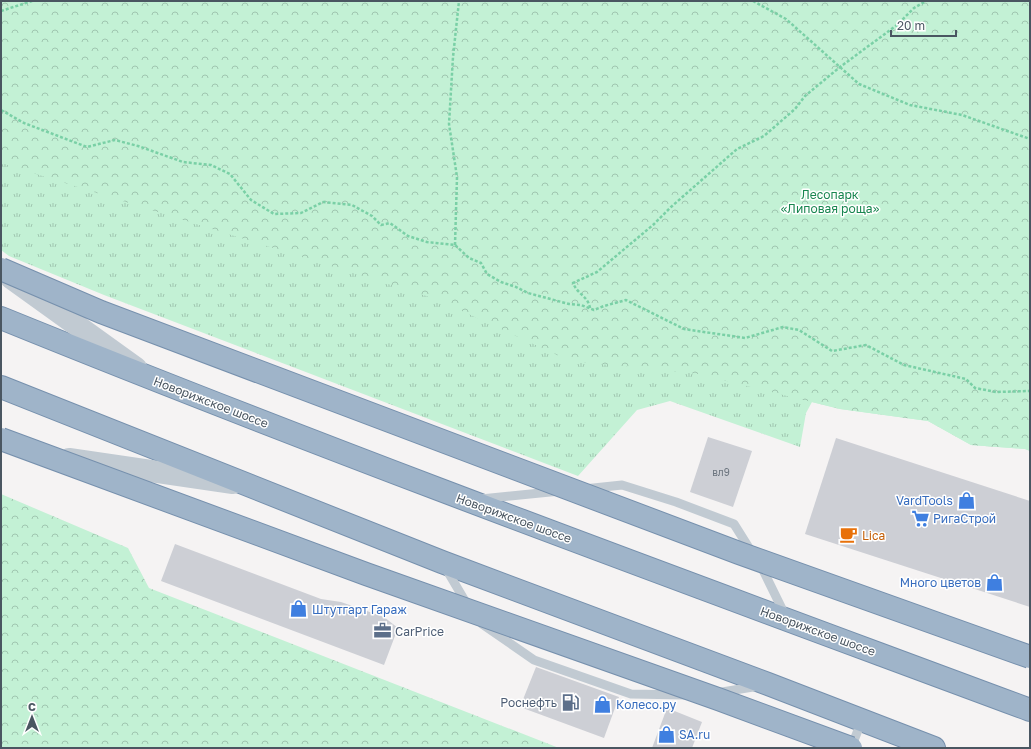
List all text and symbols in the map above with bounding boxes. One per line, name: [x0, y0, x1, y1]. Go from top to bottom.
scale bar: [891, 12, 956, 38]
text: 20 m: [897, 18, 925, 33]
park label: Лесопарк «Липовая роща»: [781, 187, 880, 216]
street label: Новорижское шоссе: [152, 373, 271, 431]
house number: вл9: [712, 466, 730, 478]
street label: Новорижское шоссе: [454, 490, 574, 546]
shop icon: VardTools: [956, 490, 976, 510]
place label: VardTools: [896, 493, 953, 508]
supermarket icon: РигаСтрой: [910, 508, 930, 528]
place label: РигаСтрой: [933, 511, 996, 526]
cafe icon: Lica: [839, 525, 859, 545]
place label: Lica: [862, 528, 885, 543]
shop icon: Много цветов: [984, 572, 1004, 592]
place label: Много цветов: [900, 575, 981, 590]
shop icon: Штутгарт Гараж: [289, 599, 309, 619]
place label: Штутгарт Гараж: [312, 602, 407, 617]
street label: Новорижское шоссе: [758, 603, 878, 659]
office icon: CarPrice: [372, 621, 392, 641]
place label: CarPrice: [395, 624, 444, 639]
fuel station icon: Роснефть: [560, 692, 580, 712]
shop icon: Колесо.ру: [593, 694, 613, 714]
place label: Роснефть: [500, 695, 557, 710]
north arrow: [12, 697, 52, 737]
place label: Колесо.ру: [616, 697, 676, 712]
text: С: [28, 700, 36, 713]
shop icon: SA.ru: [656, 724, 676, 744]
place label: SA.ru: [679, 727, 710, 742]

